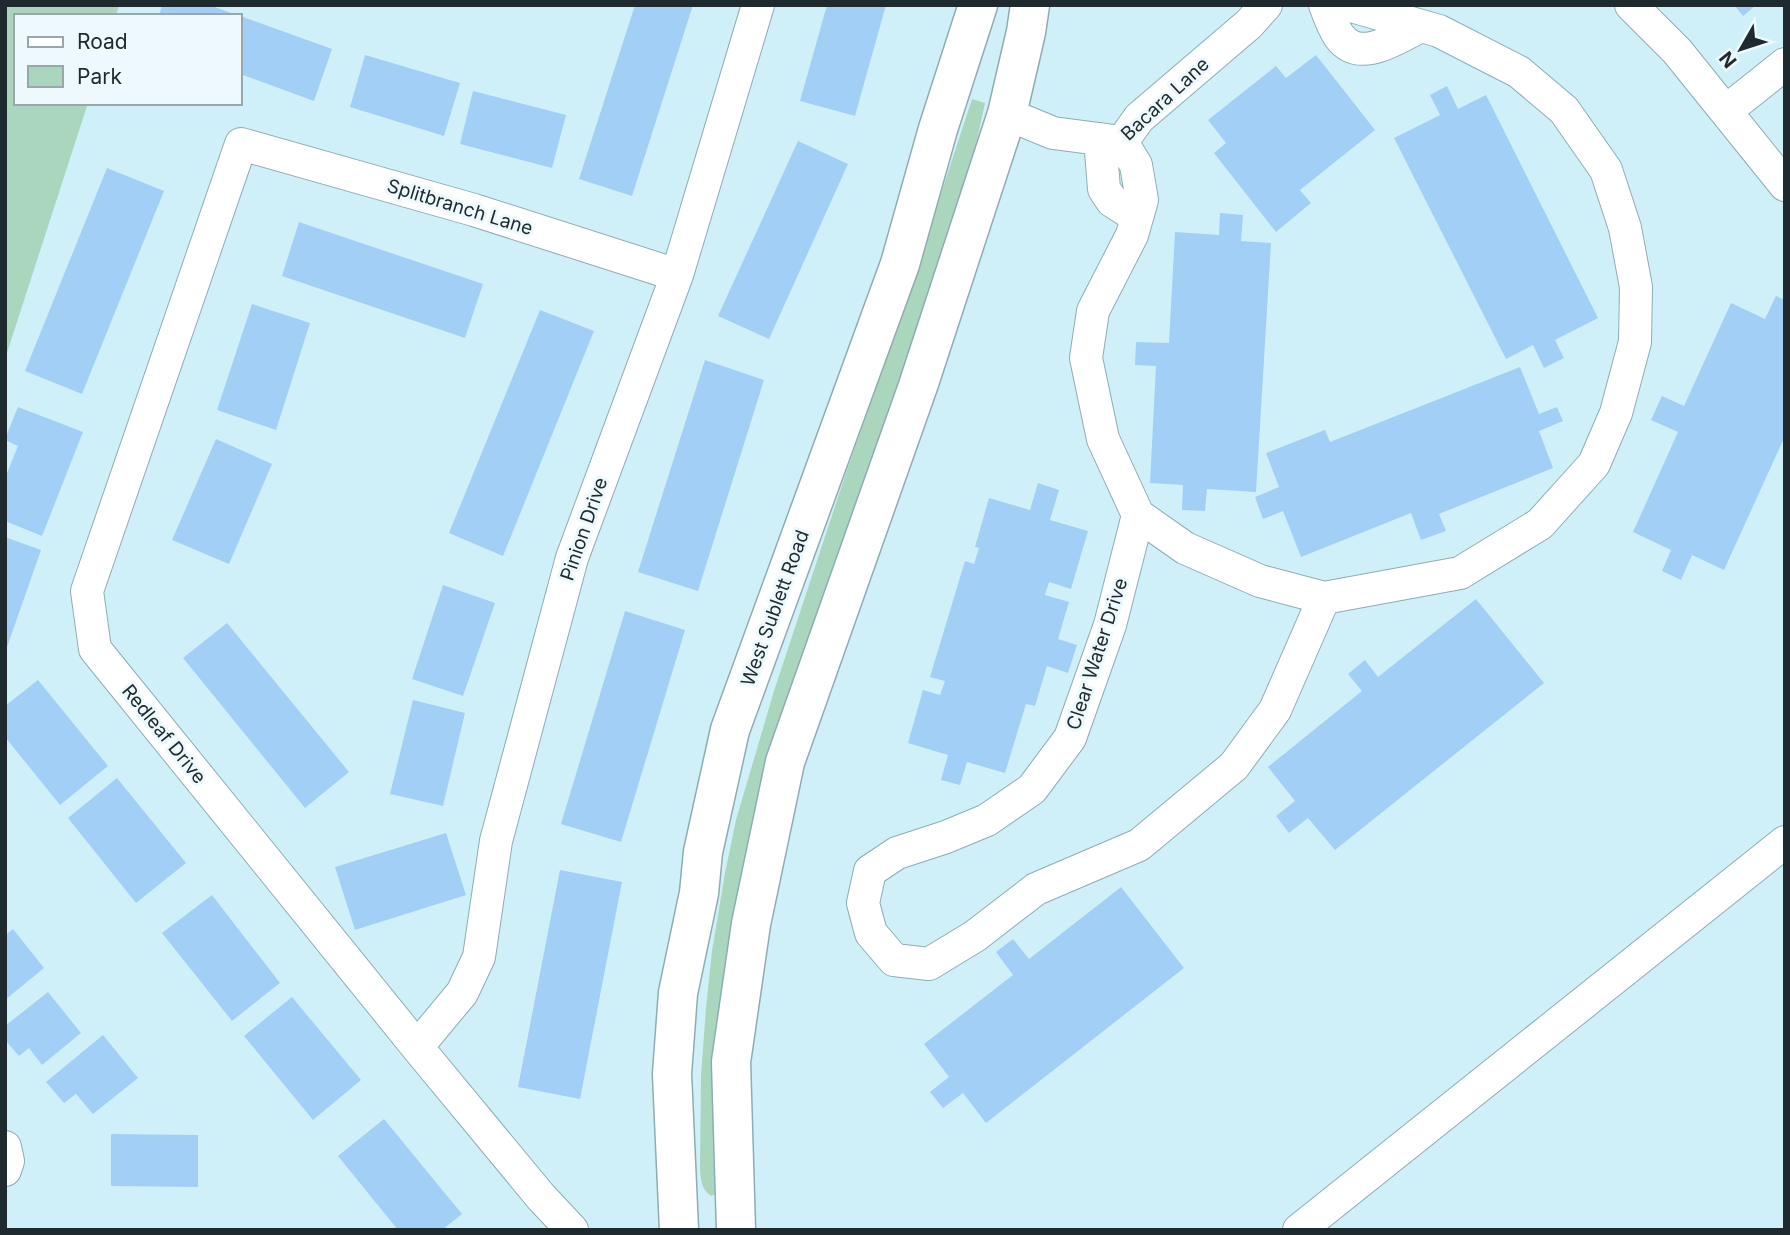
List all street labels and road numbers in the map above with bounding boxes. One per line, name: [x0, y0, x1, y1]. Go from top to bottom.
street label: Bacara Lane: [1116, 52, 1214, 146]
street label: Splitbranch Lane: [384, 174, 536, 240]
street label: Pinion Drive: [556, 474, 612, 584]
street label: West Sublett Road: [736, 527, 814, 689]
street label: Clear Water Drive: [1062, 575, 1132, 733]
street label: Redleaf Drive: [117, 680, 211, 788]

